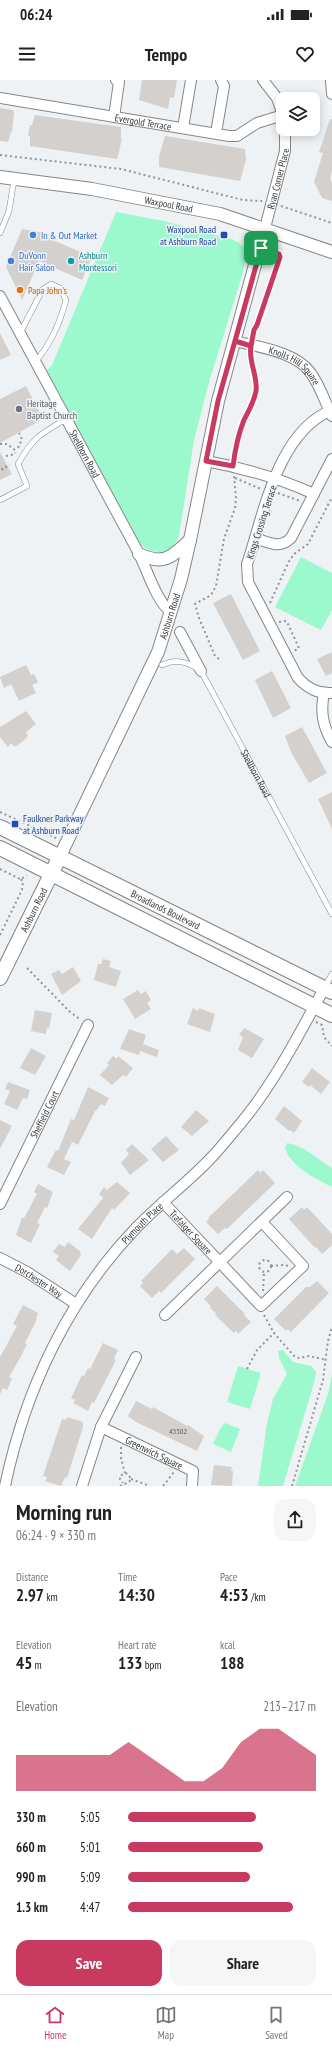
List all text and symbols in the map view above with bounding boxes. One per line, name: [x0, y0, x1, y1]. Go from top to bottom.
text: 06:24: [20, 5, 52, 24]
icon: menu: [16, 43, 38, 65]
text: Tempo: [145, 43, 187, 66]
icon: heart: [294, 43, 316, 65]
map controls: [276, 92, 320, 136]
button: layers: [276, 92, 320, 136]
street label: Evergold Terrace: [114, 111, 172, 133]
street label: Ryan Corner Place: [264, 149, 292, 210]
street label: Waxpool Road: [143, 193, 194, 216]
place label: Waxpool Road at Ashburn Road: [160, 223, 216, 248]
place label: In & Out Market: [41, 229, 97, 242]
marker: In & Out Market: [28, 230, 38, 240]
marker: Waxpool Road at Ashburn Road: [219, 230, 229, 240]
pin: [244, 231, 278, 265]
icon: arrive: [250, 237, 272, 259]
place label: DuVonn Hair Salon: [19, 249, 55, 274]
place label: Ashburn Montessori: [79, 249, 117, 274]
marker: DuVonn Hair Salon: [6, 256, 16, 266]
marker: Ashburn Montessori: [66, 256, 76, 266]
place label: Papa John's: [28, 284, 68, 297]
marker: Papa John's: [15, 285, 25, 295]
street label: Knolls Hill Square: [267, 343, 323, 387]
place label: Heritage Baptist Church: [27, 397, 77, 422]
marker: Heritage Baptist Church: [14, 404, 24, 414]
street label: Shellhorn Road: [66, 428, 103, 480]
street label: Kings Crossing Terrace: [243, 484, 280, 561]
street label: Ashburn Road: [156, 592, 183, 641]
street label: Shellhorn Road: [238, 747, 274, 800]
place label: Faulkner Parkway at Ashburn Road: [23, 812, 84, 837]
marker: Faulkner Parkway at Ashburn Road: [10, 819, 20, 829]
street label: Ashburn Road: [18, 886, 50, 934]
street label: Broadlands Boulevard: [129, 887, 202, 932]
street label: Sheffield Court: [27, 1088, 62, 1140]
street label: Plymouth Place: [119, 1200, 166, 1247]
street label: Trafalger Square: [167, 1207, 215, 1257]
street label: Dorchester Way: [13, 1261, 65, 1301]
house number: 43502: [169, 1426, 187, 1436]
street label: Greenwich Square: [123, 1434, 185, 1472]
text: Morning run: [16, 1498, 112, 1526]
button: share: [274, 1499, 316, 1541]
text: 06:24 · 9 × 330 m: [16, 1527, 96, 1544]
text: Distance: [16, 1570, 48, 1584]
text: Time: [118, 1570, 137, 1584]
text: Pace: [220, 1570, 237, 1584]
text: 2.97: [16, 1584, 44, 1606]
text: 14:30: [118, 1584, 155, 1606]
text: 4:53: [220, 1584, 249, 1606]
text: km: [44, 1590, 58, 1604]
text: /km: [249, 1590, 266, 1604]
text: Elevation: [16, 1638, 51, 1652]
text: Heart rate: [118, 1638, 156, 1652]
text: kcal: [220, 1638, 235, 1652]
text: 45: [16, 1652, 32, 1674]
text: 133: [118, 1652, 142, 1674]
text: 188: [220, 1652, 244, 1674]
text: m: [32, 1658, 42, 1672]
text: bpm: [142, 1658, 161, 1672]
text: Elevation: [16, 1698, 58, 1715]
text: 213–217 m: [263, 1698, 316, 1715]
text: 330 m: [16, 1809, 46, 1826]
text: 5:05: [80, 1809, 100, 1826]
text: 660 m: [16, 1839, 46, 1856]
text: 5:01: [80, 1839, 100, 1856]
text: 990 m: [16, 1869, 46, 1886]
text: 5:09: [80, 1869, 100, 1886]
text: 1.3 km: [16, 1899, 48, 1916]
text: 4:47: [80, 1899, 100, 1916]
button: Save: [16, 1940, 162, 1986]
button: Share: [170, 1940, 316, 1986]
tab: Home: [44, 2004, 67, 2042]
tab: Map: [155, 2004, 177, 2042]
tab: Saved: [265, 2004, 288, 2042]

